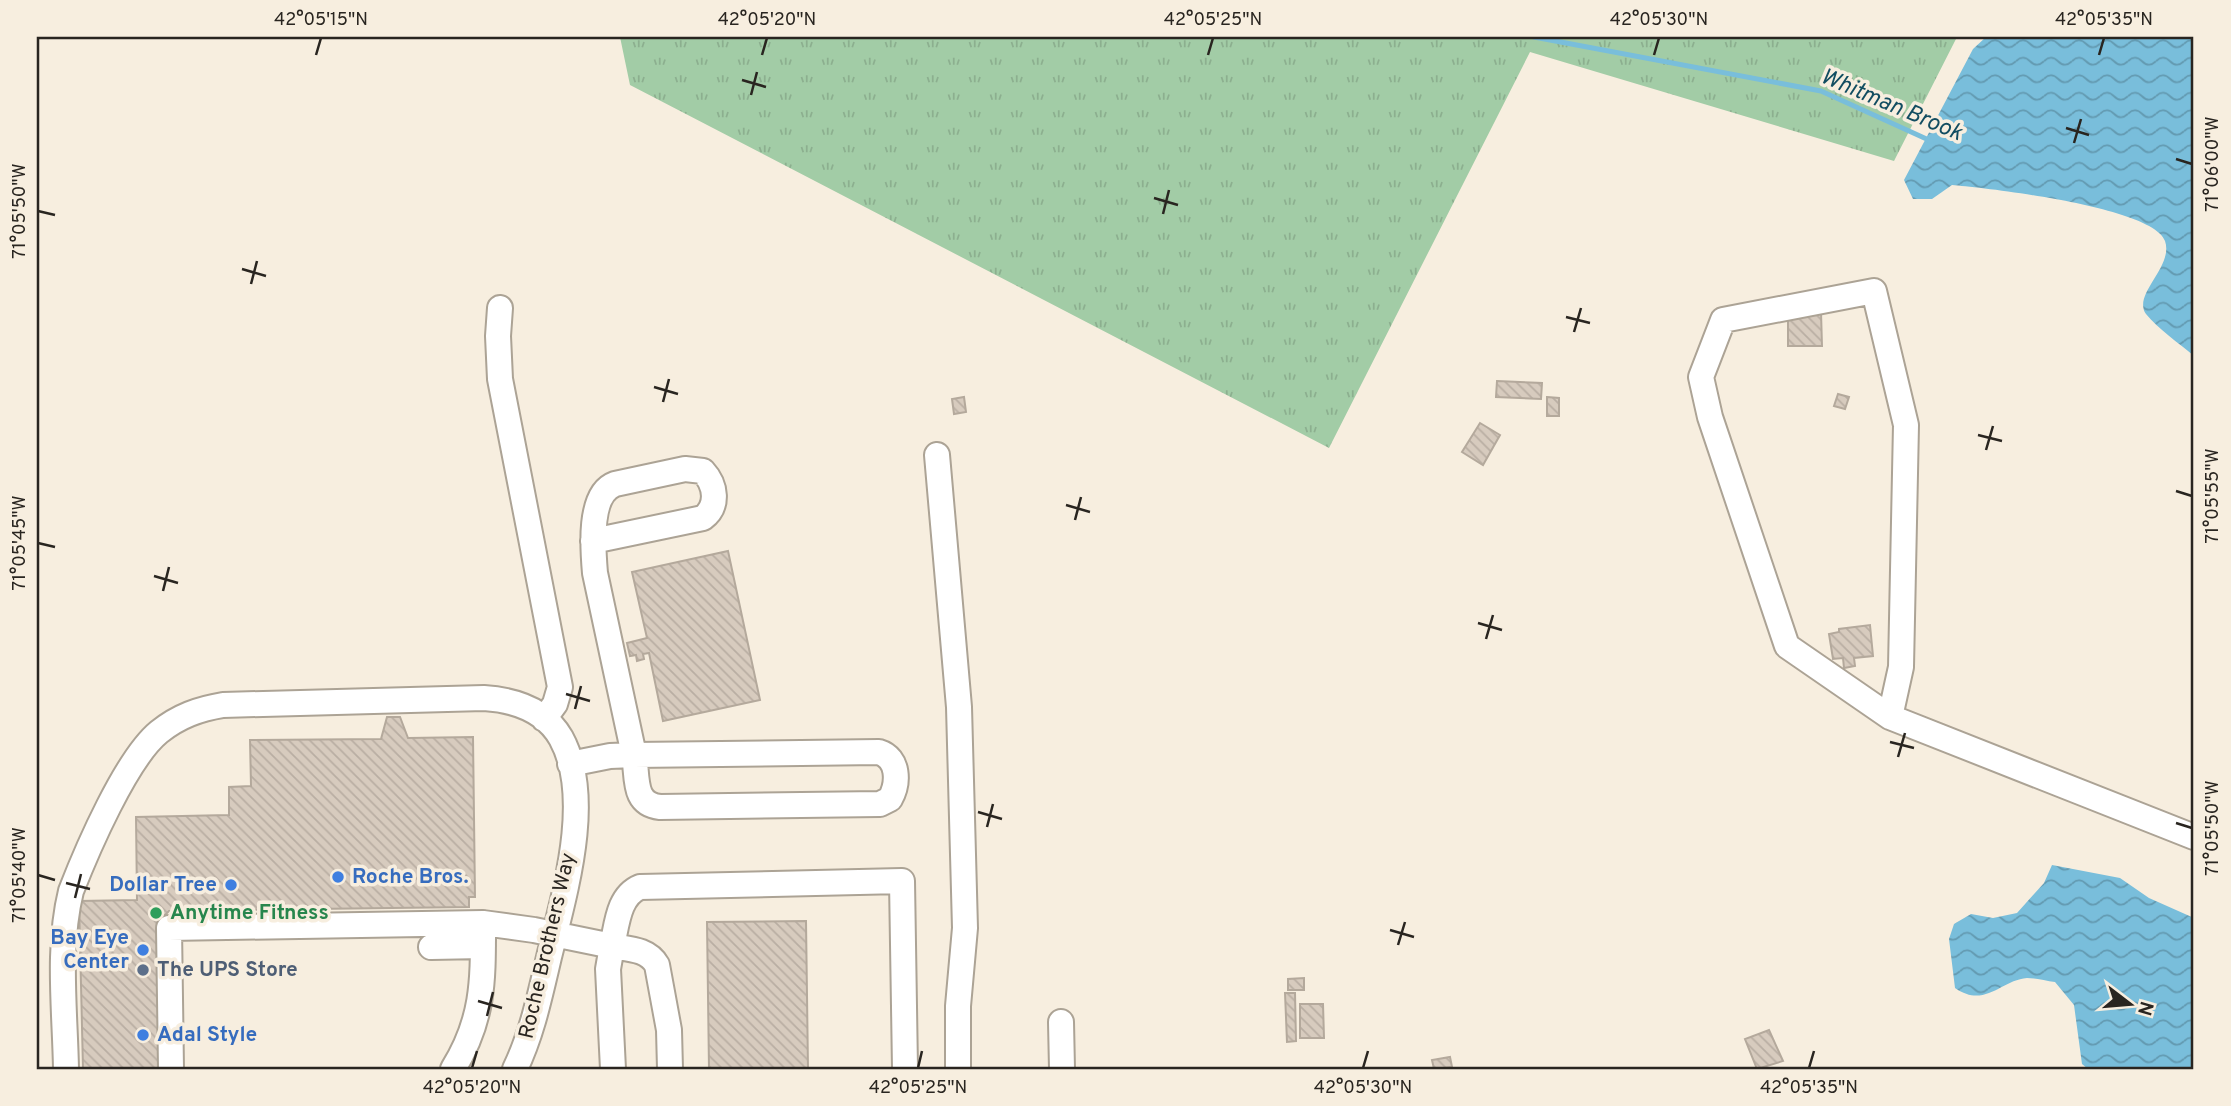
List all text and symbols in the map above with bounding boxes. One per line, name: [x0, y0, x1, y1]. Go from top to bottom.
text: 42°05'15"N: [274, 9, 368, 32]
text: 42°05'20"N: [718, 9, 816, 32]
text: 42°05'25"N: [1164, 9, 1262, 32]
text: 42°05'30"N: [1610, 9, 1708, 32]
text: 42°05'35"N: [2055, 9, 2153, 32]
water label: Whitman Brook: [1816, 63, 1967, 149]
text: 71°06'00"W: [2202, 116, 2225, 212]
text: 71°05'50"W: [9, 163, 32, 259]
text: 71°05'55"W: [2202, 448, 2225, 544]
text: 71°05'45"W: [9, 495, 32, 591]
text: 71°05'50"W: [2202, 780, 2225, 876]
text: 71°05'40"W: [9, 827, 32, 923]
street label: Roche Brothers Way: [513, 850, 583, 1042]
place label: Roche Bros.: [352, 864, 469, 891]
marker: Roche Bros.: [330, 869, 346, 885]
place label: Dollar Tree: [109, 872, 217, 899]
marker: Dollar Tree: [223, 877, 239, 893]
place label: Anytime Fitness: [170, 900, 329, 927]
marker: Anytime Fitness: [148, 905, 164, 921]
place label: Bay Eye Center: [50, 925, 129, 976]
marker: Bay Eye Center: [135, 942, 151, 958]
place label: The UPS Store: [157, 957, 298, 984]
marker: The UPS Store: [135, 962, 151, 978]
north arrow: [2094, 970, 2164, 1040]
text: N: [2131, 998, 2158, 1018]
place label: Adal Style: [157, 1022, 257, 1049]
marker: Adal Style: [135, 1027, 151, 1043]
text: 42°05'20"N: [423, 1077, 521, 1100]
text: 42°05'25"N: [869, 1077, 967, 1100]
text: 42°05'30"N: [1314, 1077, 1412, 1100]
text: 42°05'35"N: [1760, 1077, 1858, 1100]

